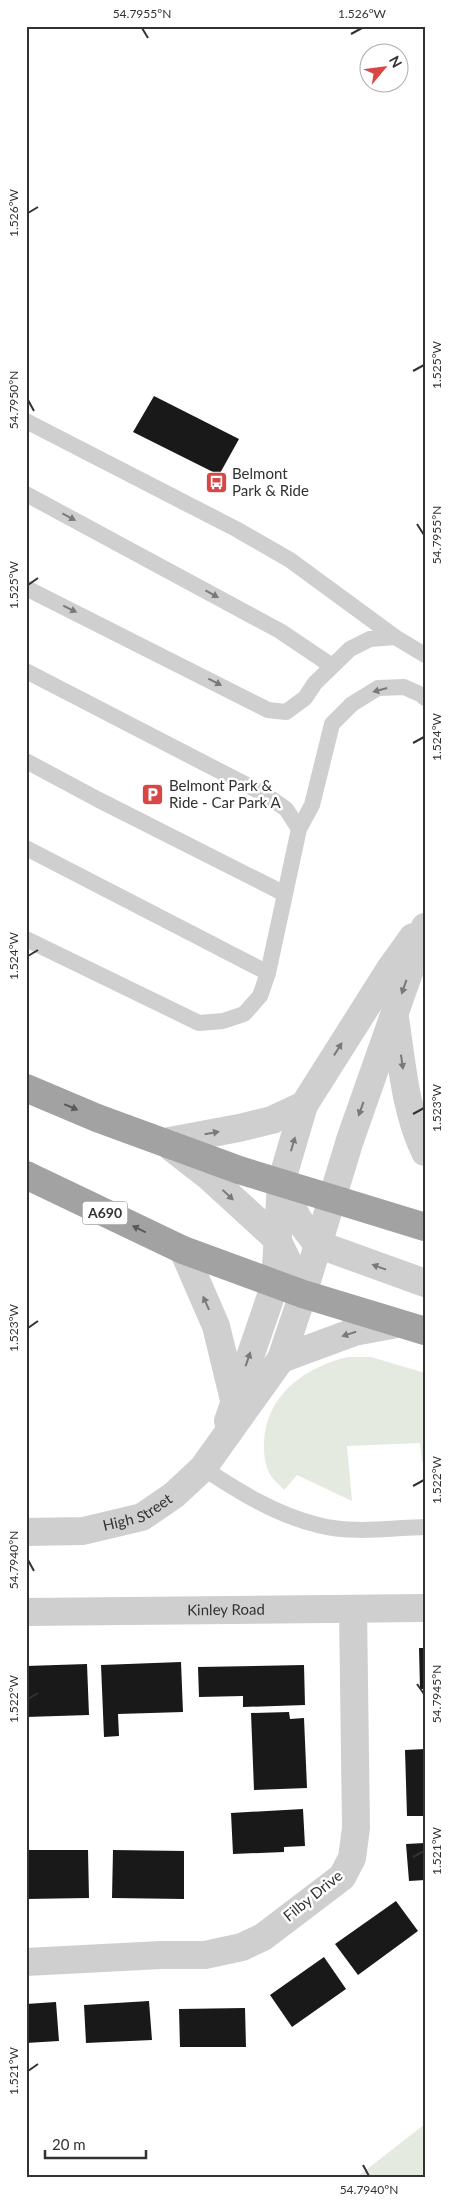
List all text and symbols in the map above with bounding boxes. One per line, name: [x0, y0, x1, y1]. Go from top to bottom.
text: 54.7955°N: [113, 6, 171, 21]
text: 1.526°W: [338, 6, 387, 21]
north arrow: [358, 42, 408, 92]
text: N: [386, 53, 406, 70]
text: 1.526°W: [6, 188, 21, 237]
text: 1.525°W: [429, 340, 444, 389]
text: 54.7950°N: [6, 371, 21, 429]
place label: Belmont Park & Ride: [232, 464, 309, 499]
bus stop icon: Belmont Park & Ride: [204, 471, 228, 495]
text: 54.7955°N: [429, 506, 444, 564]
one-way arrow: [62, 513, 77, 521]
text: 1.525°W: [6, 560, 21, 609]
one-way arrow: [206, 590, 219, 599]
one-way arrow: [63, 605, 77, 613]
one-way arrow: [208, 678, 222, 686]
one-way arrow: [372, 686, 388, 694]
text: 1.524°W: [429, 712, 444, 761]
place label: Belmont Park & Ride - Car Park A: [169, 776, 282, 811]
parking icon: Belmont Park & Ride - Car Park A: [141, 783, 165, 807]
text: 1.524°W: [6, 931, 21, 980]
one-way arrow: [400, 979, 407, 994]
one-way arrow: [334, 1042, 343, 1056]
one-way arrow: [398, 1054, 406, 1070]
text: 1.523°W: [429, 1083, 444, 1132]
one-way arrow: [357, 1102, 365, 1117]
one-way arrow: [64, 1103, 78, 1111]
one-way arrow: [204, 1129, 220, 1137]
one-way arrow: [289, 1136, 297, 1151]
one-way arrow: [222, 1189, 234, 1201]
road number: A690: [82, 1202, 128, 1224]
one-way arrow: [132, 1225, 146, 1233]
one-way arrow: [371, 1263, 386, 1270]
one-way arrow: [202, 1296, 210, 1310]
text: 1.523°W: [6, 1303, 21, 1352]
one-way arrow: [341, 1330, 356, 1338]
one-way arrow: [245, 1352, 252, 1367]
text: 1.522°W: [429, 1455, 444, 1504]
street label: High Street: [101, 1489, 176, 1534]
text: 54.7940°N: [6, 1531, 21, 1589]
street label: Kinley Road: [187, 1600, 265, 1618]
text: 54.7945°N: [429, 1665, 444, 1723]
text: 1.522°W: [6, 1674, 21, 1723]
text: 1.521°W: [429, 1826, 444, 1875]
street label: Filby Drive: [279, 1866, 346, 1924]
text: 1.521°W: [6, 2046, 21, 2095]
scale bar: [45, 2128, 146, 2160]
text: 20 m: [52, 2135, 86, 2153]
text: 54.7940°N: [340, 2182, 398, 2197]

